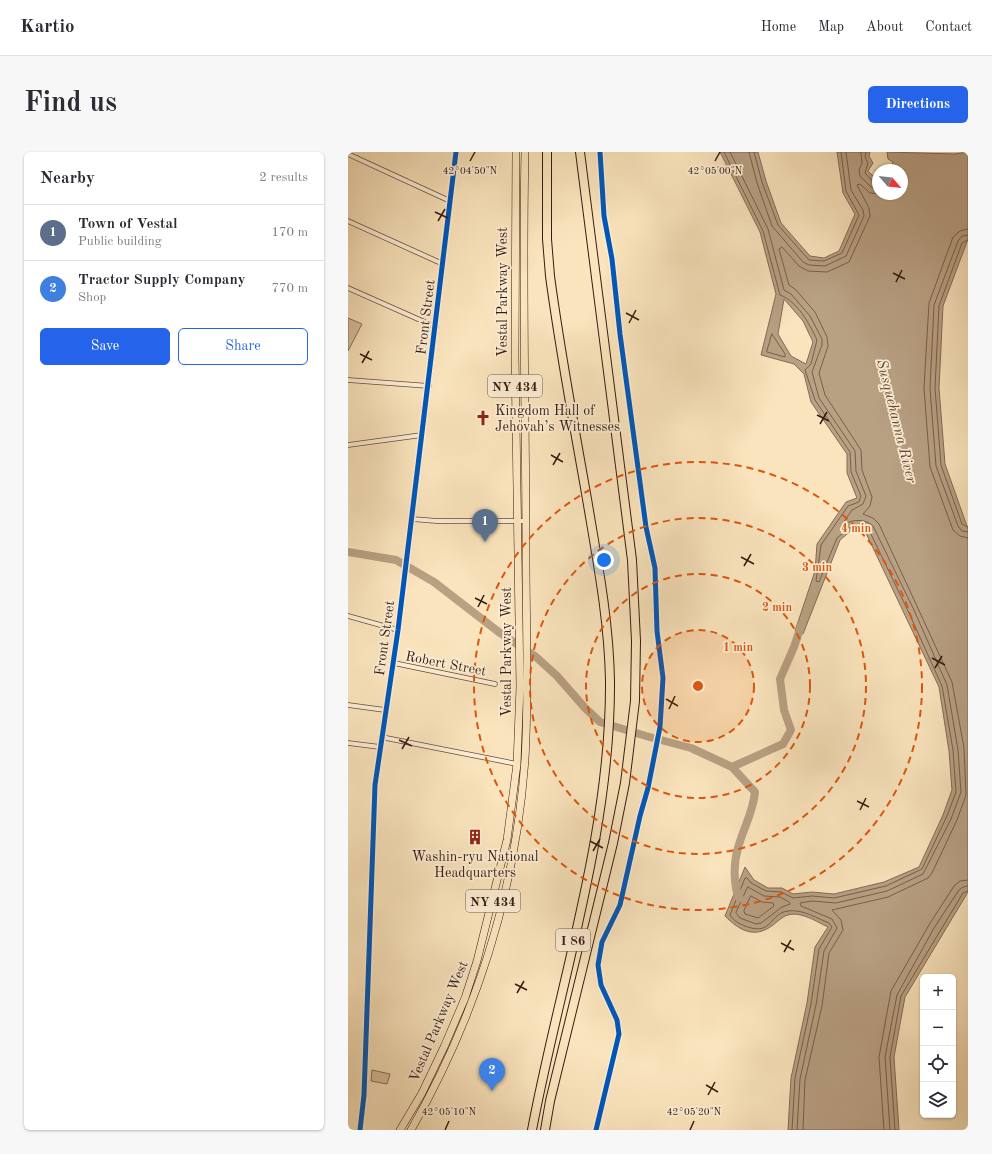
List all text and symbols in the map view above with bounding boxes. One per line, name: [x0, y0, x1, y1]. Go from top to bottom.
text: Kartio: [20, 18, 75, 37]
text: Home: [761, 20, 796, 34]
text: Map: [818, 20, 844, 34]
text: About: [866, 20, 903, 34]
text: Contact: [925, 20, 972, 34]
button: Directions: [868, 86, 968, 123]
text: Find us: [24, 90, 117, 118]
north arrow: [872, 164, 908, 200]
text: 42°04'50"N: [443, 166, 498, 176]
text: 42°05'00"N: [688, 166, 743, 176]
text: Nearby: [40, 170, 95, 187]
text: 2 results: [259, 171, 308, 184]
text: Town of Vestal: [78, 217, 178, 232]
text: 1: [49, 226, 57, 239]
text: 170 m: [271, 226, 308, 239]
street label: Vestal Parkway West: [496, 227, 510, 357]
text: Public building: [78, 235, 162, 248]
text: Tractor Supply Company: [78, 273, 246, 288]
street label: Front Street: [414, 279, 438, 356]
text: 2: [49, 282, 57, 295]
text: 770 m: [271, 282, 308, 295]
text: Shop: [78, 291, 106, 304]
button: Save: [40, 328, 170, 365]
button: Share: [178, 328, 308, 365]
water label: Susquehanna River: [873, 358, 918, 485]
road number: NY 434: [488, 375, 542, 397]
place label: Kingdom Hall of Jehovah’s Witnesses: [495, 404, 620, 434]
church icon: Kingdom Hall of Jehovah’s Witnesses: [474, 409, 492, 427]
pin: 1: [472, 509, 498, 542]
text: 4 min: [841, 523, 871, 535]
your location: [594, 550, 614, 570]
text: 3 min: [802, 562, 832, 574]
street label: Vestal Parkway West: [500, 587, 514, 717]
street label: Front Street: [373, 600, 397, 677]
text: 2 min: [762, 602, 792, 614]
text: 1 min: [723, 642, 753, 654]
street label: Robert Street: [404, 649, 488, 679]
centre of rings: [691, 679, 705, 693]
building icon: Washin-ryu National Headquarters: [466, 828, 484, 846]
place label: Washin-ryu National Headquarters: [411, 850, 539, 880]
road number: NY 434: [466, 890, 520, 912]
road number: I 86: [556, 929, 590, 951]
street label: Vestal Parkway West: [407, 959, 471, 1084]
map controls: [920, 974, 956, 1118]
button: +: [920, 974, 956, 1010]
button: −: [920, 1010, 956, 1046]
button: locate: [920, 1046, 956, 1082]
pin: 2: [479, 1058, 505, 1091]
button: layers: [920, 1082, 956, 1118]
text: 42°05'10"N: [422, 1107, 477, 1117]
text: 42°05'20"N: [667, 1107, 722, 1117]

